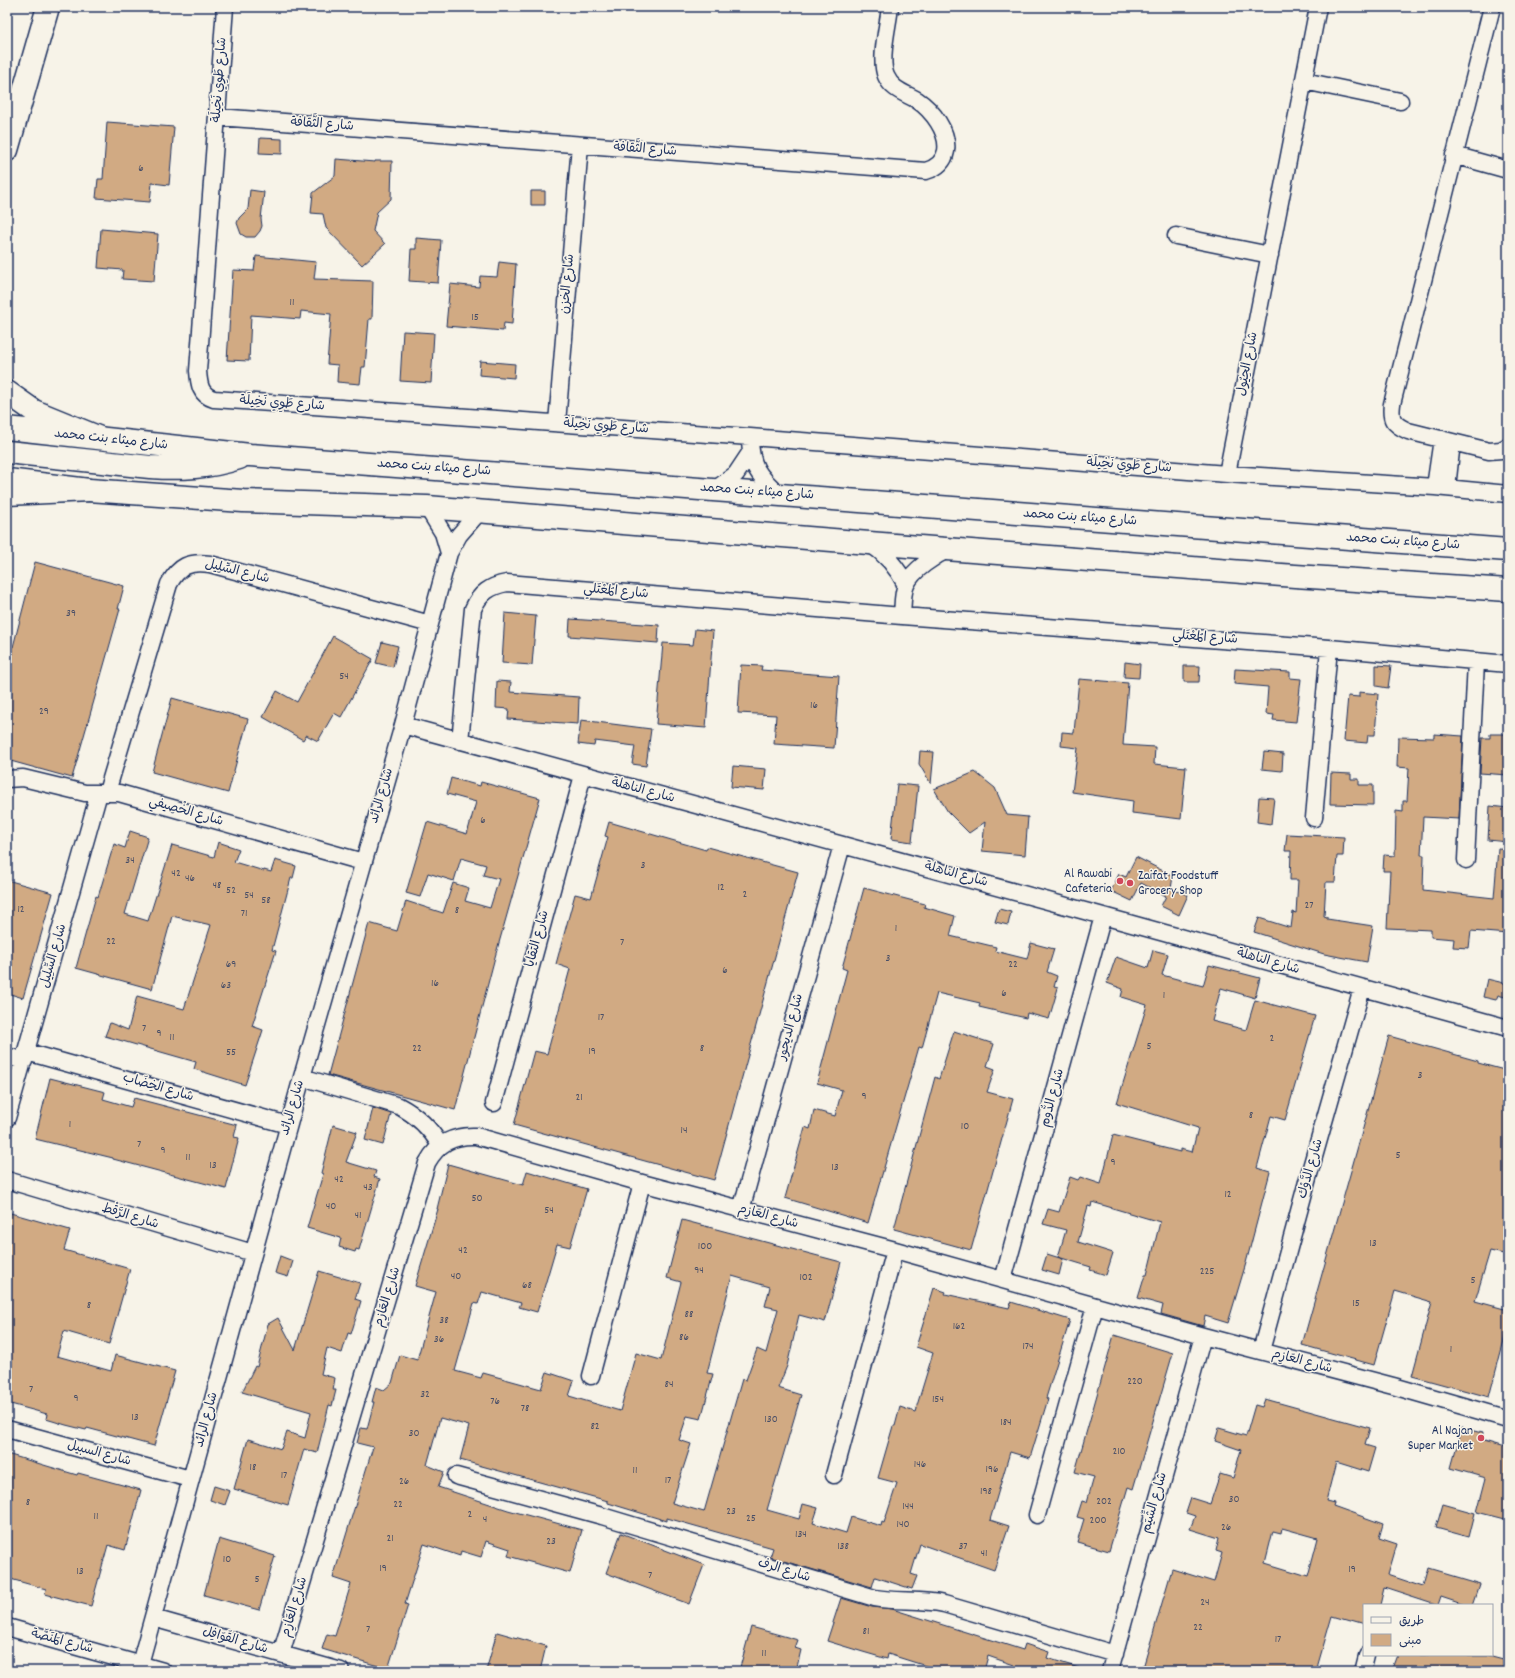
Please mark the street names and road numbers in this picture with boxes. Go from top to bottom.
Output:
street label: شارع طَوِي نَخِيلَة [207,37,232,123]
street label: شارع الثَّقافة [290,111,354,137]
street label: شارع الثَّقافة [613,136,677,162]
street label: شارع الخزن [556,253,580,315]
street label: شارع الحِيُول [1232,330,1264,398]
street label: شارع طَوِي نَخِيلَة [239,391,325,416]
street label: شارع طَوِي نَخِيلَة [563,414,649,439]
street label: شارع ميثاء بنت محمد [53,425,169,455]
street label: شارع طَوِي نَخِيلَة [1086,453,1172,478]
street label: شارع ميثاء بنت محمد [376,455,492,481]
street label: شارع ميثاء بنت محمد [699,479,815,505]
street label: شارع ميثاء بنت محمد [1022,505,1138,531]
street label: شارع ميثاء بنت محمد [1345,529,1461,555]
street label: شارع السِّلِيل [203,555,271,589]
street label: شارع المُعْتَلي [583,580,649,604]
street label: شارع المُعْتَلي [1172,626,1238,650]
street label: شارع الرائد [365,766,399,826]
street label: شارع الناهلة [609,773,677,809]
street label: شارع الخْصِيفي [147,791,226,832]
street label: شارع الناهلة [922,857,990,893]
street label: شارع التقايا [521,908,555,970]
street label: شارع السِّلِيل [36,922,72,990]
street label: شارع الناهلة [1234,944,1302,980]
street label: شارع الديجور [773,992,809,1063]
street label: شارع الدُّوم [1035,1066,1070,1129]
street label: شارع الخِضَاب [120,1069,196,1107]
street label: شارع الرائد [276,1078,310,1138]
street label: شارع الدَّوْك [1293,1137,1329,1201]
street label: شارع الرَّقْط [99,1197,161,1235]
street label: شارع العَازِم [736,1200,800,1234]
street label: شارع العَازِم [370,1265,406,1329]
street label: شارع العَازِم [1270,1345,1334,1379]
street label: شارع الرائد [190,1390,224,1450]
street label: شارع السبيل [65,1436,133,1472]
street label: شارع الشِّيَم [1135,1470,1173,1536]
street label: شارع الرف [755,1554,813,1588]
street label: شارع العَازِم [277,1575,313,1639]
street label: شارع القَوَافِل [200,1623,270,1659]
street label: شارع المَنَصَّة [29,1624,95,1659]

